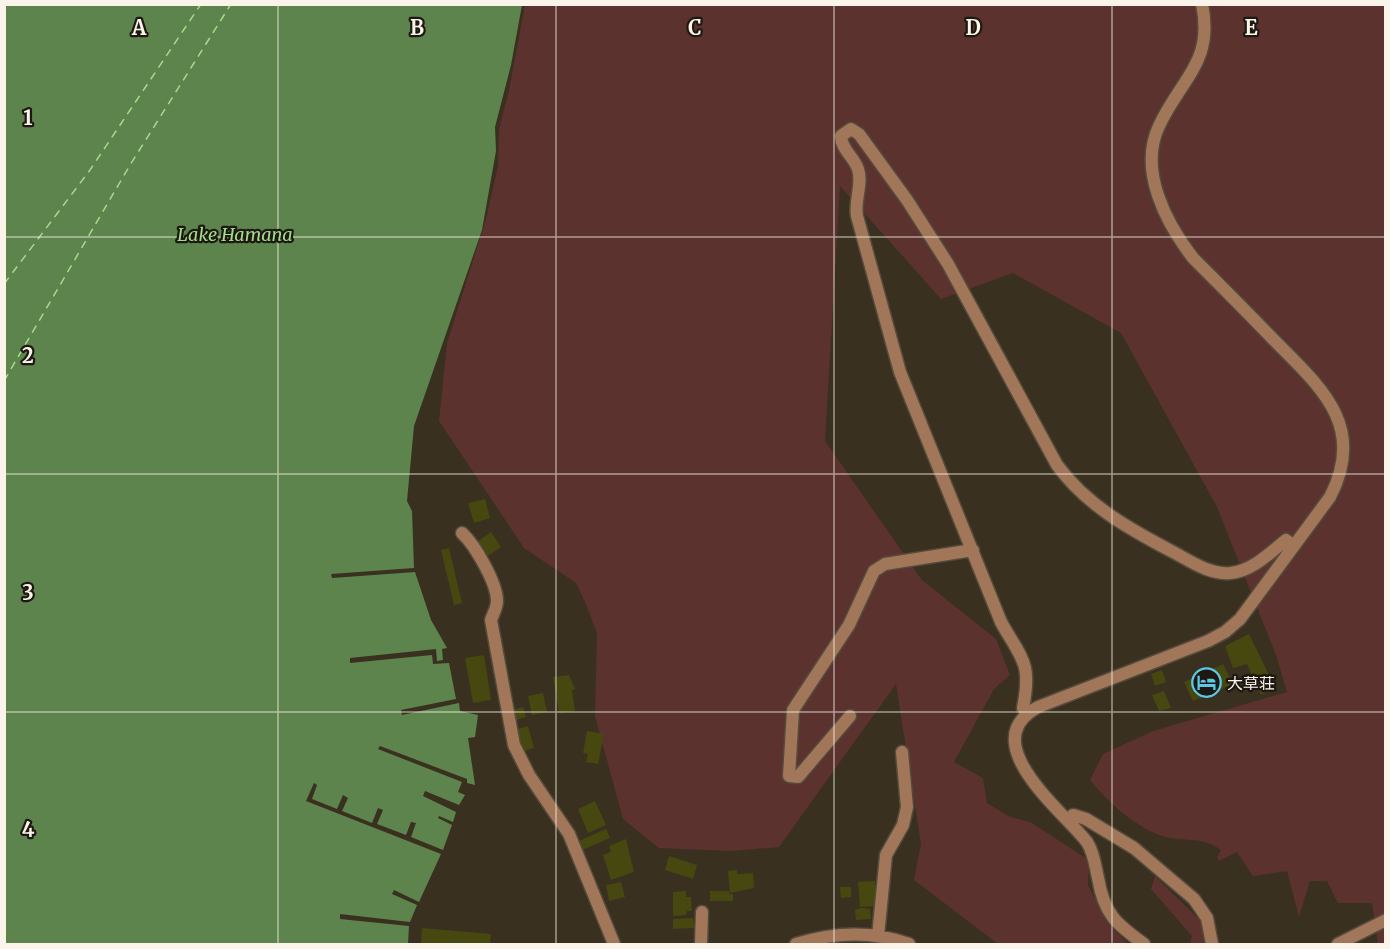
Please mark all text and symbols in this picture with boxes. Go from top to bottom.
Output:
text: A [131,15,147,40]
text: B [410,15,424,40]
text: C [688,15,702,40]
text: D [965,15,981,40]
text: E [1244,15,1258,40]
text: 1 [23,105,33,130]
water label: Lake Hamana [177,223,293,246]
text: 2 [22,343,34,368]
text: 3 [22,580,34,605]
hotel icon: 大草荘 [1190,667,1222,699]
place label: 大草荘 [1227,673,1275,693]
text: 4 [22,817,35,842]

